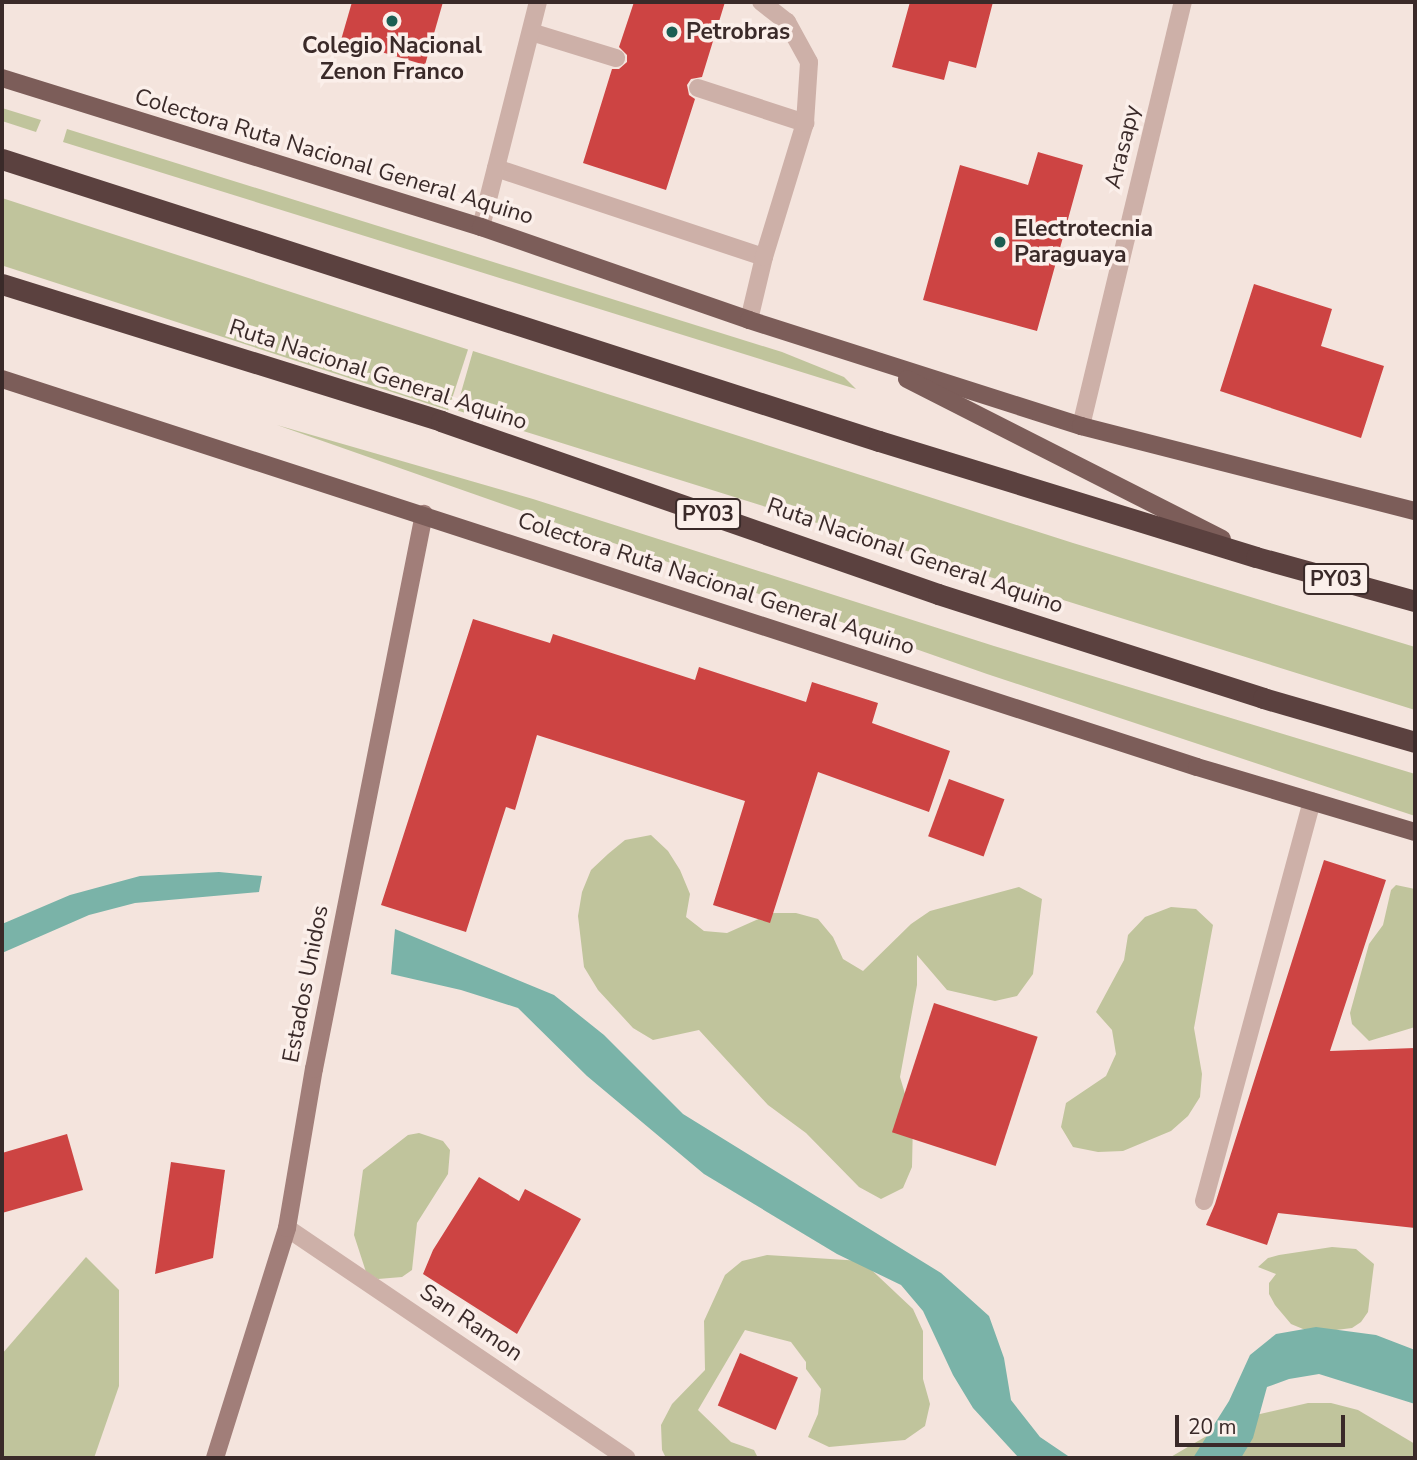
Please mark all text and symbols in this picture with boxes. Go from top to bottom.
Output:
marker: Colegio Nacional Zenon Franco [384,13,400,29]
place label: Petrobras [686,18,790,46]
marker: Petrobras [664,24,680,40]
place label: Colegio Nacional Zenon Franco [302,32,482,86]
street label: Colectora Ruta Nacional General Aquino [131,83,537,231]
street label: Arasapy [1099,102,1147,192]
place label: Electrotecnia Paraguaya [1014,215,1153,269]
marker: Electrotecnia Paraguaya [992,234,1008,250]
street label: Ruta Nacional General Aquino [225,314,531,436]
street label: Ruta Nacional General Aquino [763,492,1067,620]
road number: PY03 [675,496,741,532]
street label: Colectora Ruta Nacional General Aquino [514,507,918,661]
road number: PY03 [1303,562,1369,596]
street label: Estados Unidos [277,903,335,1065]
street label: San Ramon [414,1278,528,1368]
scale bar [1179,1400,1349,1444]
text: 20 m [1188,1413,1237,1441]

